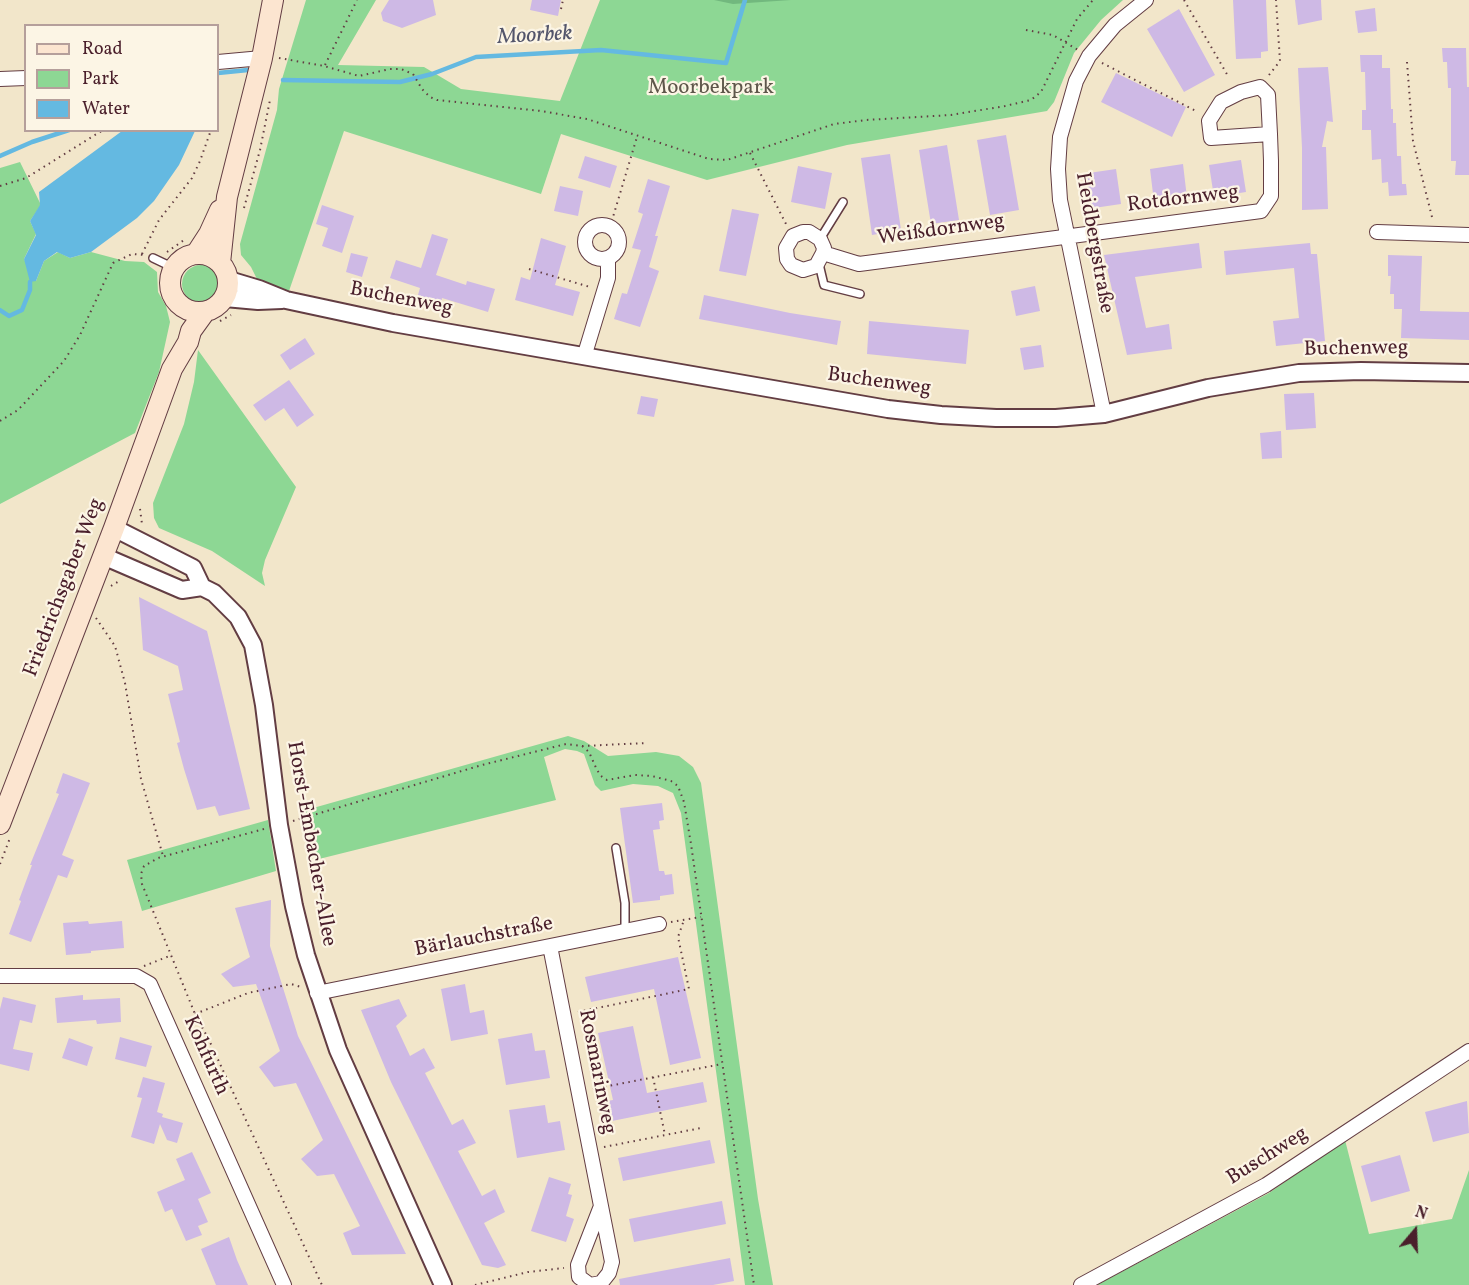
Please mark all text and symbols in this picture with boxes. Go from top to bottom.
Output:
water label: Moorbek [497,22,573,52]
legend [24,24,219,132]
text: Road [82,37,123,62]
text: Park [82,67,119,92]
park label: Moorbekpark [648,76,774,102]
text: Water [82,97,130,122]
street label: Heidbergstraße [1068,170,1118,316]
street label: Rotdornweg [1126,181,1240,219]
street label: Weißdornweg [876,210,1006,252]
street label: Buchenweg [347,278,455,322]
street label: Buchenweg [1303,336,1409,364]
street label: Buchenweg [825,363,933,403]
street label: Friedrichsgaber Weg [19,495,111,681]
street label: Horst-Embacher-Allee [280,739,340,949]
street label: Bärlauchstraße [413,912,555,964]
street label: Rosmarinweg [572,1007,620,1137]
street label: Kohfurth [176,1012,234,1100]
street label: Buschweg [1223,1122,1313,1192]
north arrow [1385,1201,1445,1261]
text: N [1412,1202,1430,1226]

